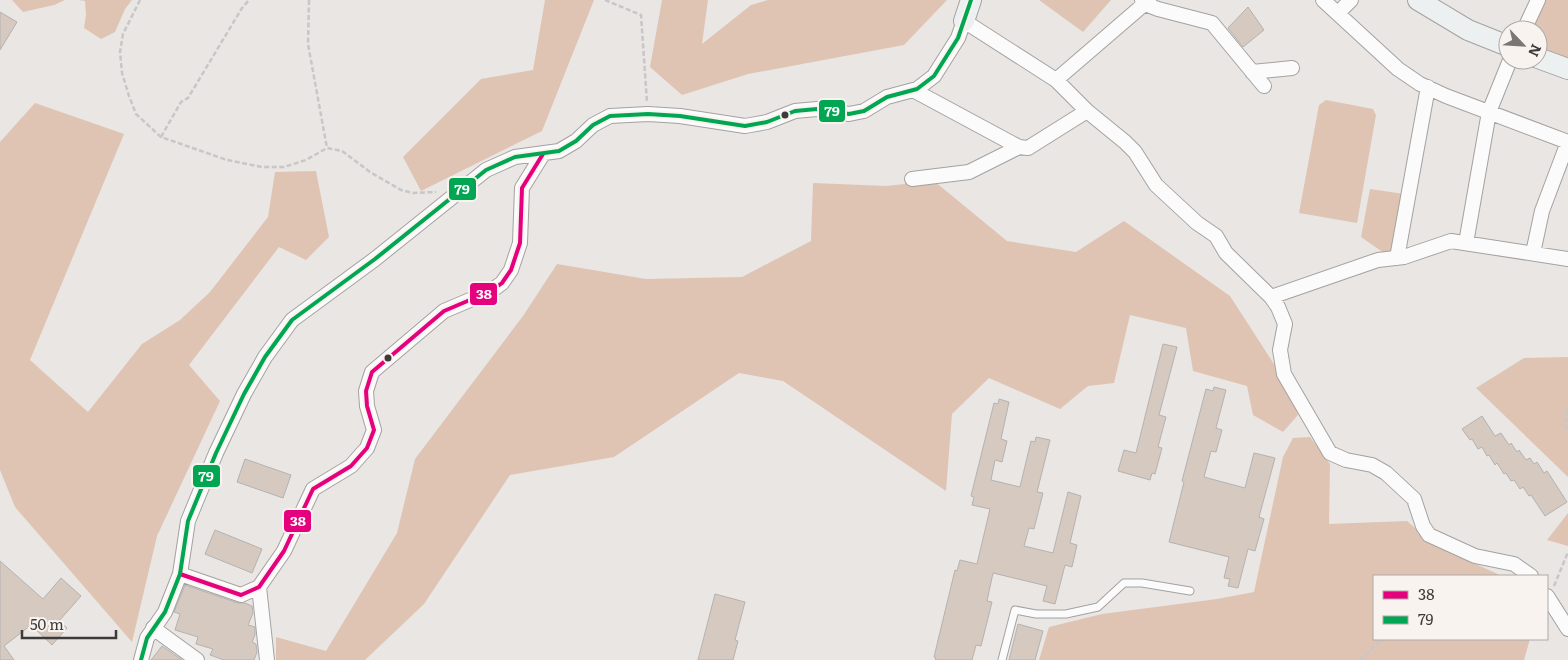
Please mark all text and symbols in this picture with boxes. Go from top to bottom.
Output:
north arrow [1498,20,1548,70]
text: N [1524,41,1547,61]
line badge: 79 [818,99,846,123]
text: 79 [824,100,840,120]
unlabelled marker [780,110,790,120]
line badge: 79 [448,177,477,201]
text: 79 [454,178,470,198]
line badge: 38 [469,282,498,306]
text: 38 [476,283,492,303]
unlabelled marker [383,353,393,363]
line badge: 79 [192,464,221,488]
text: 79 [198,465,214,485]
line badge: 38 [283,509,312,533]
text: 38 [290,510,306,530]
legend [1373,575,1548,640]
text: 38 [1418,582,1434,605]
text: 79 [1418,607,1434,630]
scale bar [22,608,116,640]
text: 50 m [30,612,64,635]

